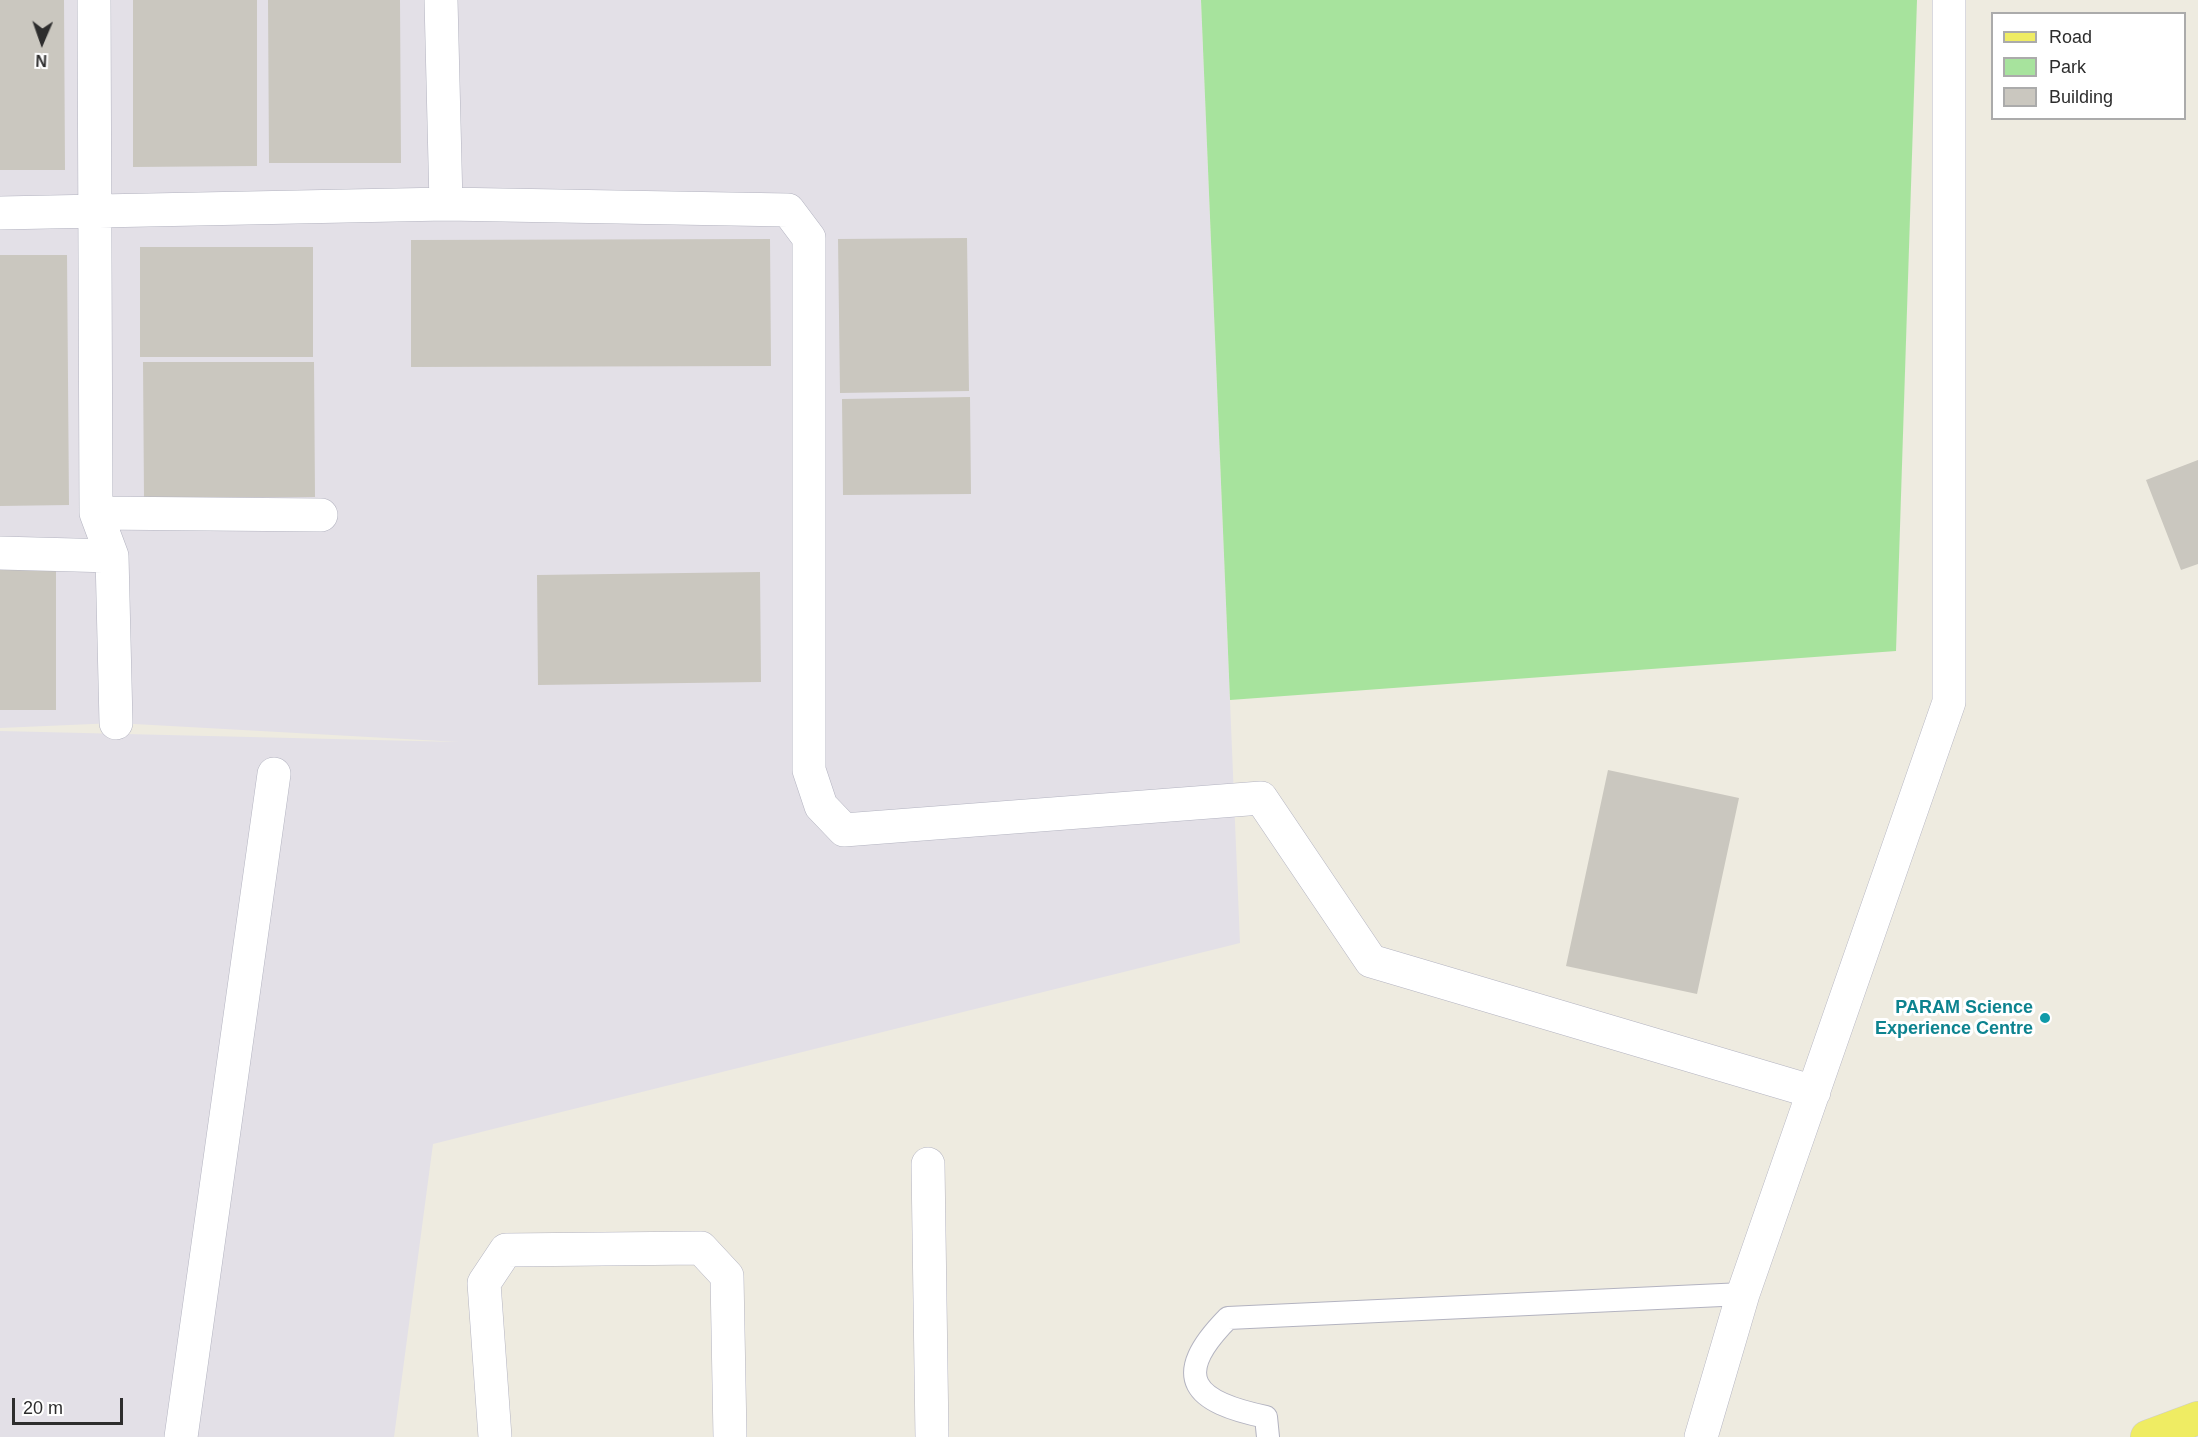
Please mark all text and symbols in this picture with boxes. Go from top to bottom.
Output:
north arrow [12,12,72,72]
legend [1991,12,2186,120]
text: Road [2049,27,2092,47]
text: N [35,52,47,69]
text: Park [2049,57,2086,77]
text: Building [2049,87,2113,107]
place label: PARAM Science Experience Centre [1875,997,2033,1040]
marker: PARAM Science Experience Centre [2038,1011,2052,1025]
scale bar [15,1386,126,1424]
text: 20 m [23,1398,63,1418]

